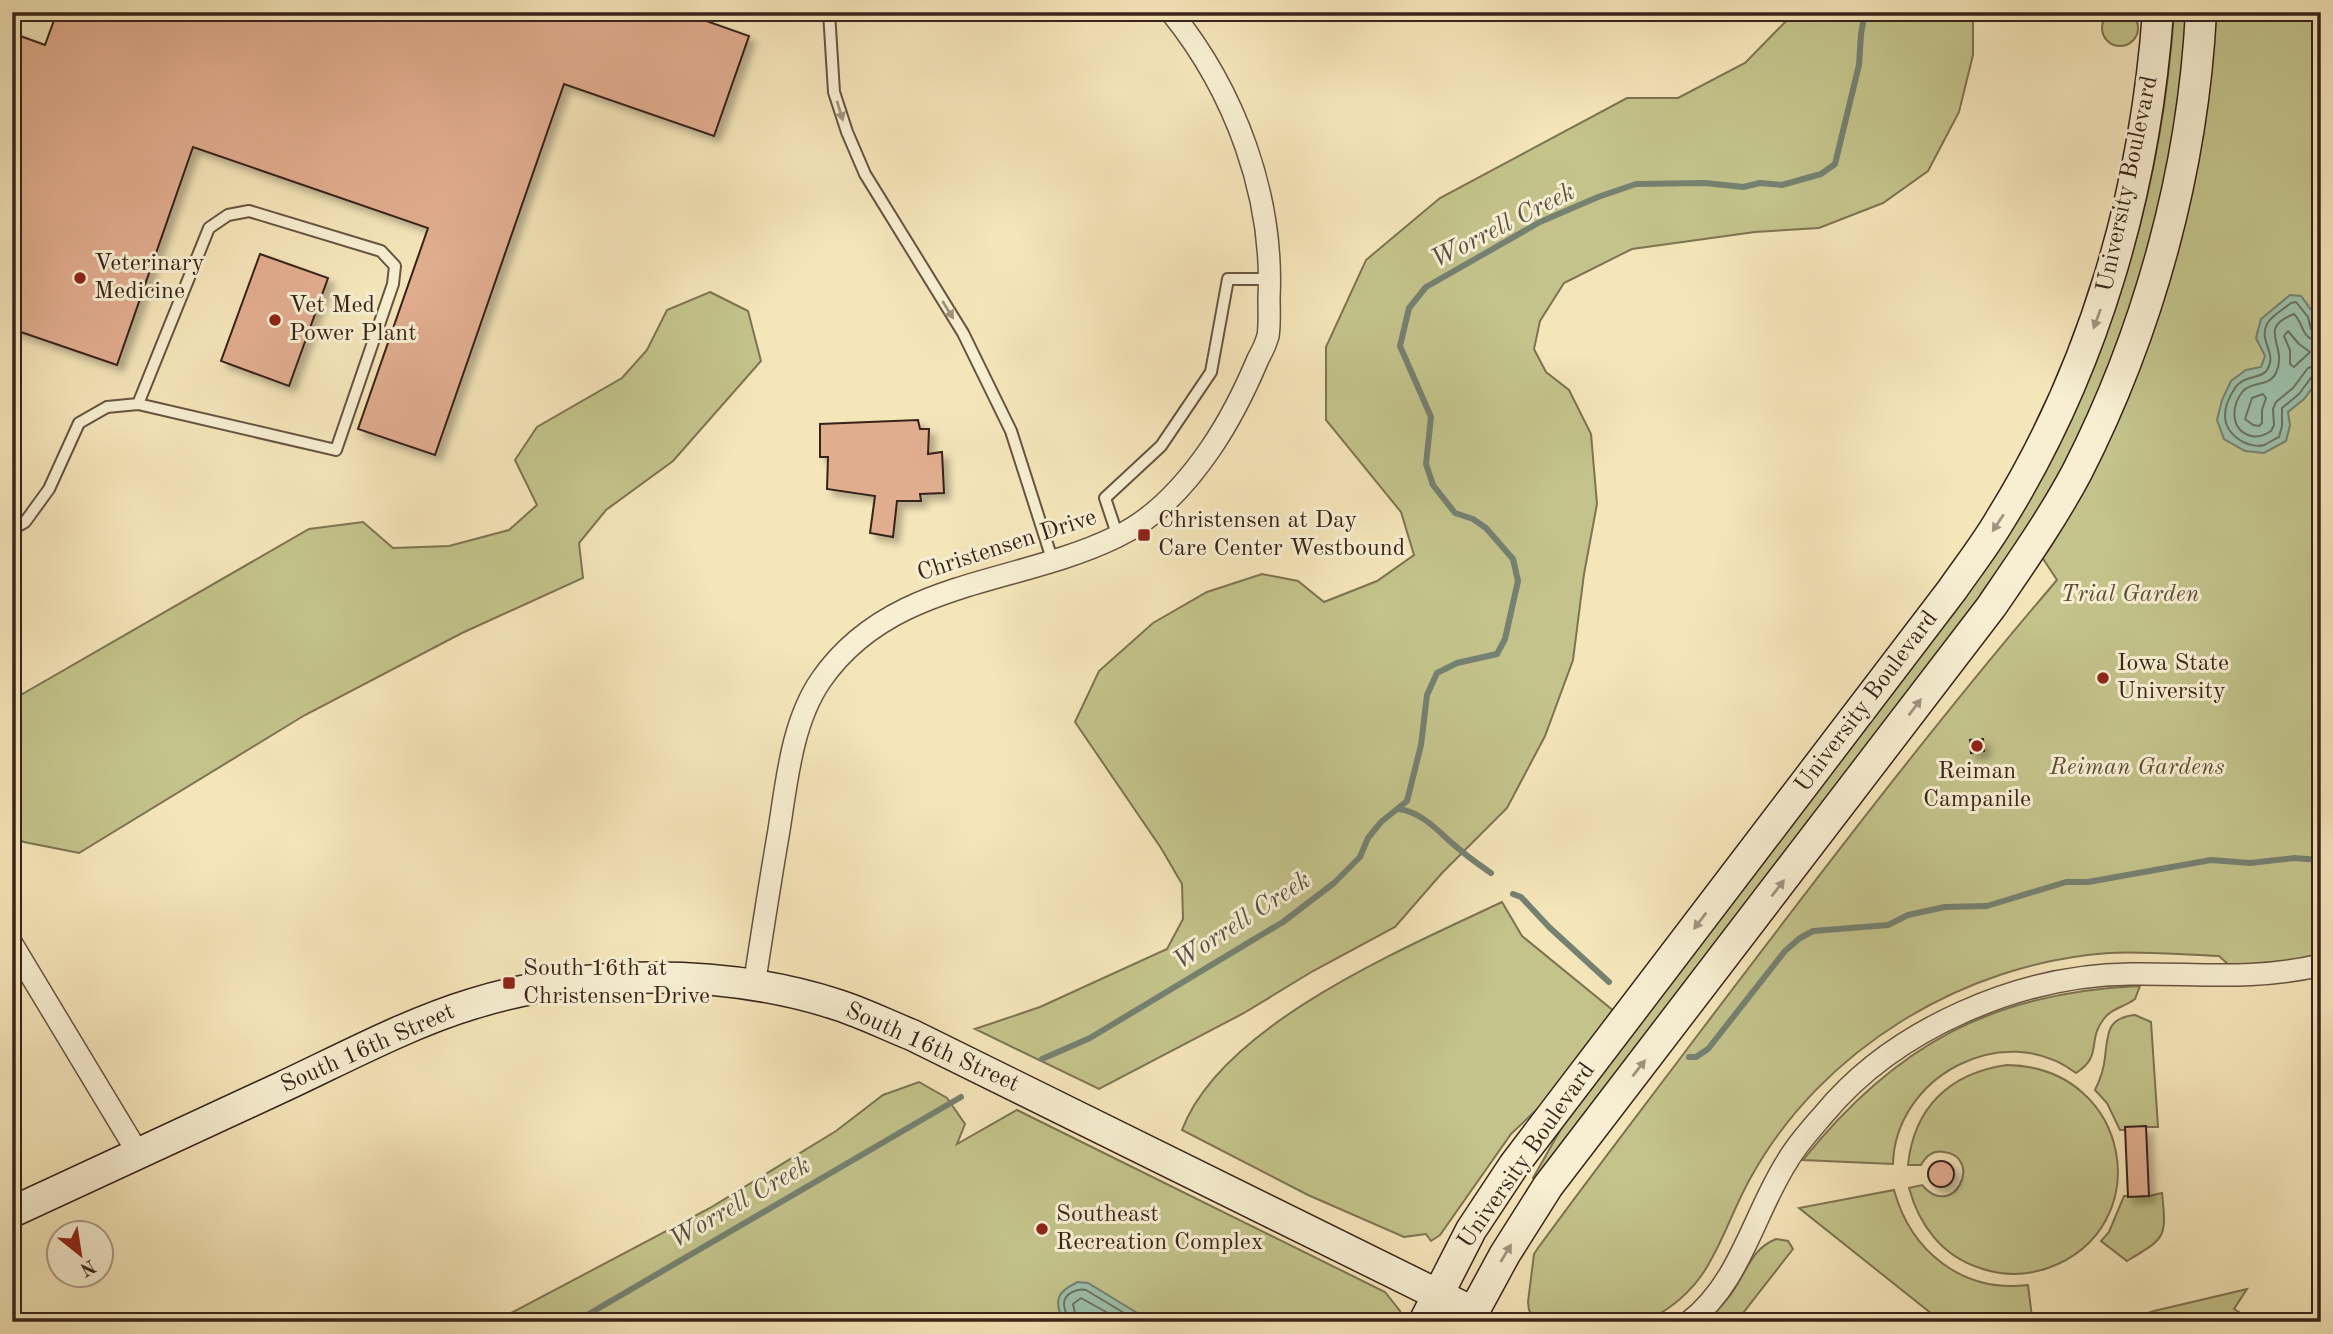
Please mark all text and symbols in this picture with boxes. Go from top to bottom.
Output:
street label: University Boulevard [2093,74,2163,294]
one-way arrow [836,100,846,121]
water label: Worrell Creek [1427,179,1579,273]
place label: Veterinary Medicine [94,252,205,304]
marker: Veterinary Medicine [72,270,88,286]
place label: Vet Med Power Plant [289,294,417,346]
one-way arrow [942,300,955,319]
one-way arrow [2091,308,2102,329]
marker: Vet Med Power Plant [267,312,283,328]
street label: Christensen Drive [914,506,1100,586]
place label: Christensen at Day Care Center Westbound [1158,509,1405,561]
one-way arrow [1992,513,2005,533]
marker: Christensen at Day Care Center Westbound [1136,527,1152,543]
park label: Trial Garden [2061,583,2200,607]
street label: University Boulevard [1791,607,1943,797]
place label: Iowa State University [2117,652,2229,704]
marker: Iowa State University [2095,670,2111,686]
one-way arrow [1908,698,1923,716]
marker: Reiman Campanile [1969,738,1985,754]
park label: Reiman Gardens [2048,756,2225,780]
place label: Reiman Campanile [1923,760,2031,812]
water label: Worrell Creek [1169,867,1315,975]
one-way arrow [1770,879,1785,897]
one-way arrow [1693,911,1708,929]
place label: South 16th at Christensen Drive [523,957,710,1009]
marker: South 16th at Christensen Drive [501,975,517,991]
street label: South 16th Street [842,999,1022,1097]
street label: South 16th Street [278,1000,458,1098]
street label: University Boulevard [1454,1059,1600,1253]
one-way arrow [1632,1059,1646,1077]
water label: Worrell Creek [665,1152,815,1254]
place label: Southeast Recreation Complex [1056,1203,1263,1255]
north arrow [46,1218,116,1288]
marker: Southeast Recreation Complex [1034,1221,1050,1237]
one-way arrow [1500,1243,1513,1262]
text: N [76,1255,98,1279]

